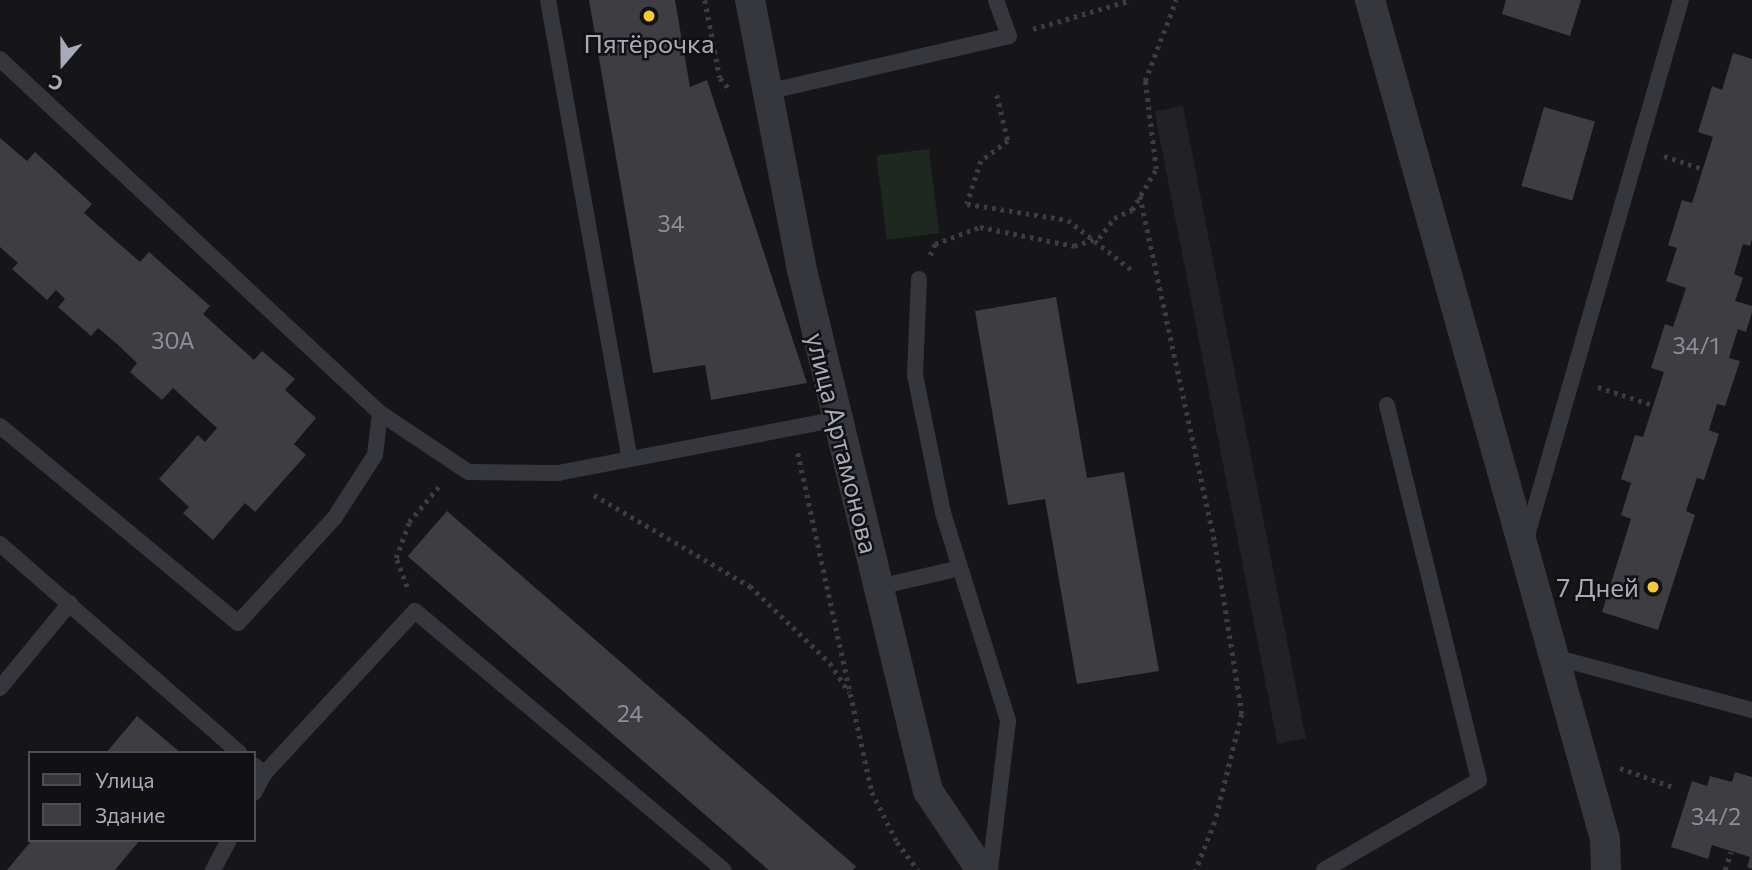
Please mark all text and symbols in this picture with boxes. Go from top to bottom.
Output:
marker: Пятёрочка [641,8,657,24]
place label: Пятёрочка [584,27,714,59]
north arrow [28,28,98,98]
text: С [46,70,66,96]
house number: 34 [658,209,684,237]
house number: 30А [151,326,195,354]
street label: улица Артамонова [800,329,886,557]
house number: 34/1 [1673,331,1719,359]
place label: 7 Дней [1556,571,1639,603]
marker: 7 Дней [1645,579,1661,595]
house number: 24 [617,699,643,727]
legend [28,751,256,842]
text: Улица [95,767,154,792]
text: Здание [95,802,165,827]
house number: 34/2 [1691,802,1741,830]

